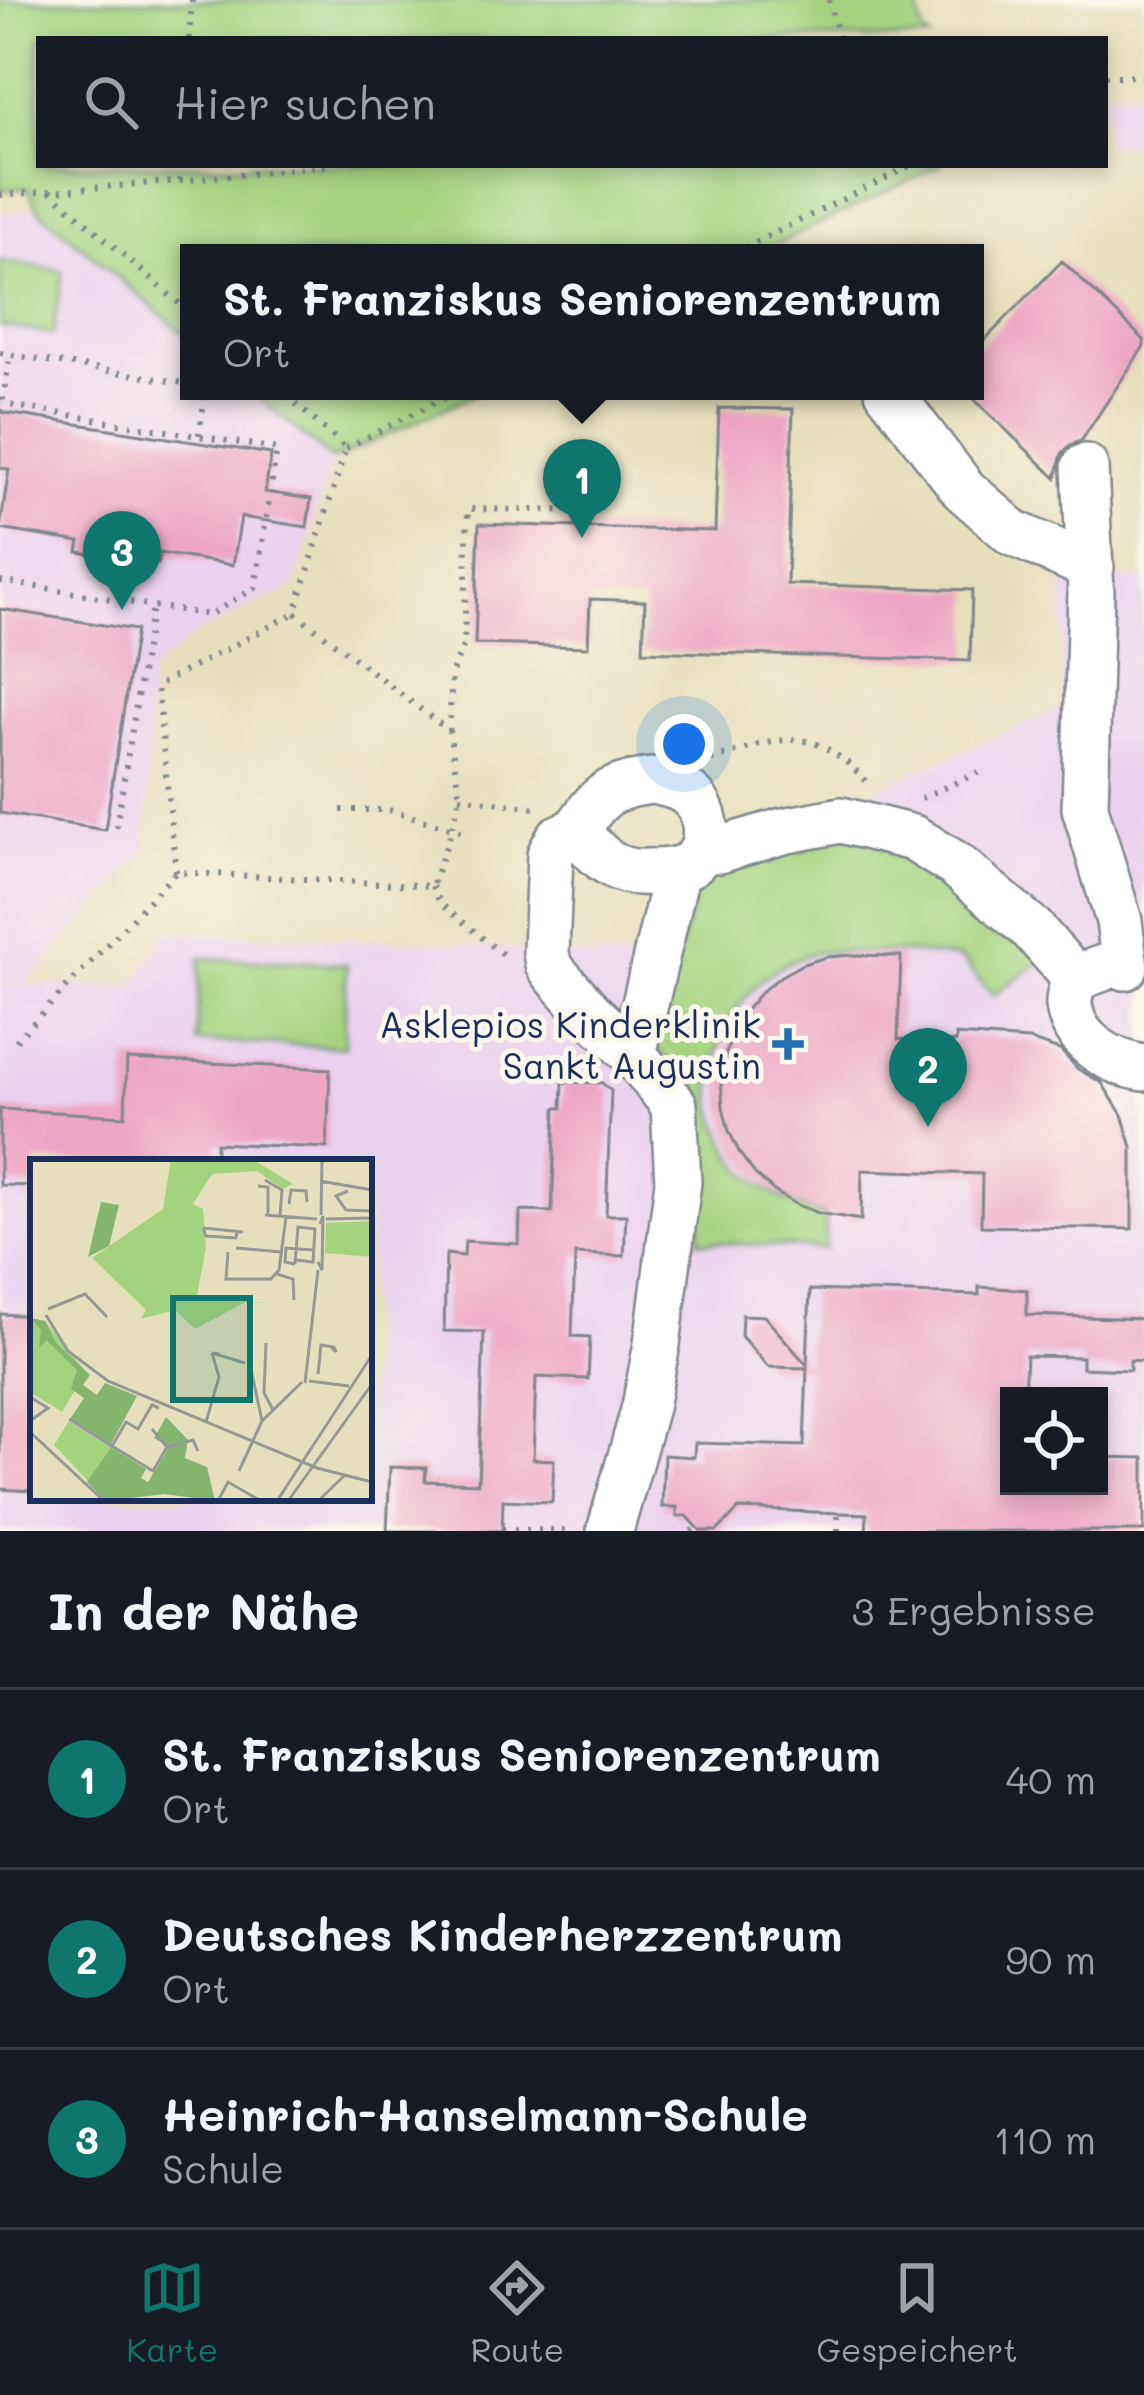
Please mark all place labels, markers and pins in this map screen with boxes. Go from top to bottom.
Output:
pin: 1 [543,439,621,538]
pin: 3 [83,511,161,610]
place label: Asklepios Kinderklinik Sankt Augustin [379,1000,761,1088]
marker: Asklepios Kinderklinik Sankt Augustin [772,1028,804,1060]
pin: 2 [889,1028,967,1127]

